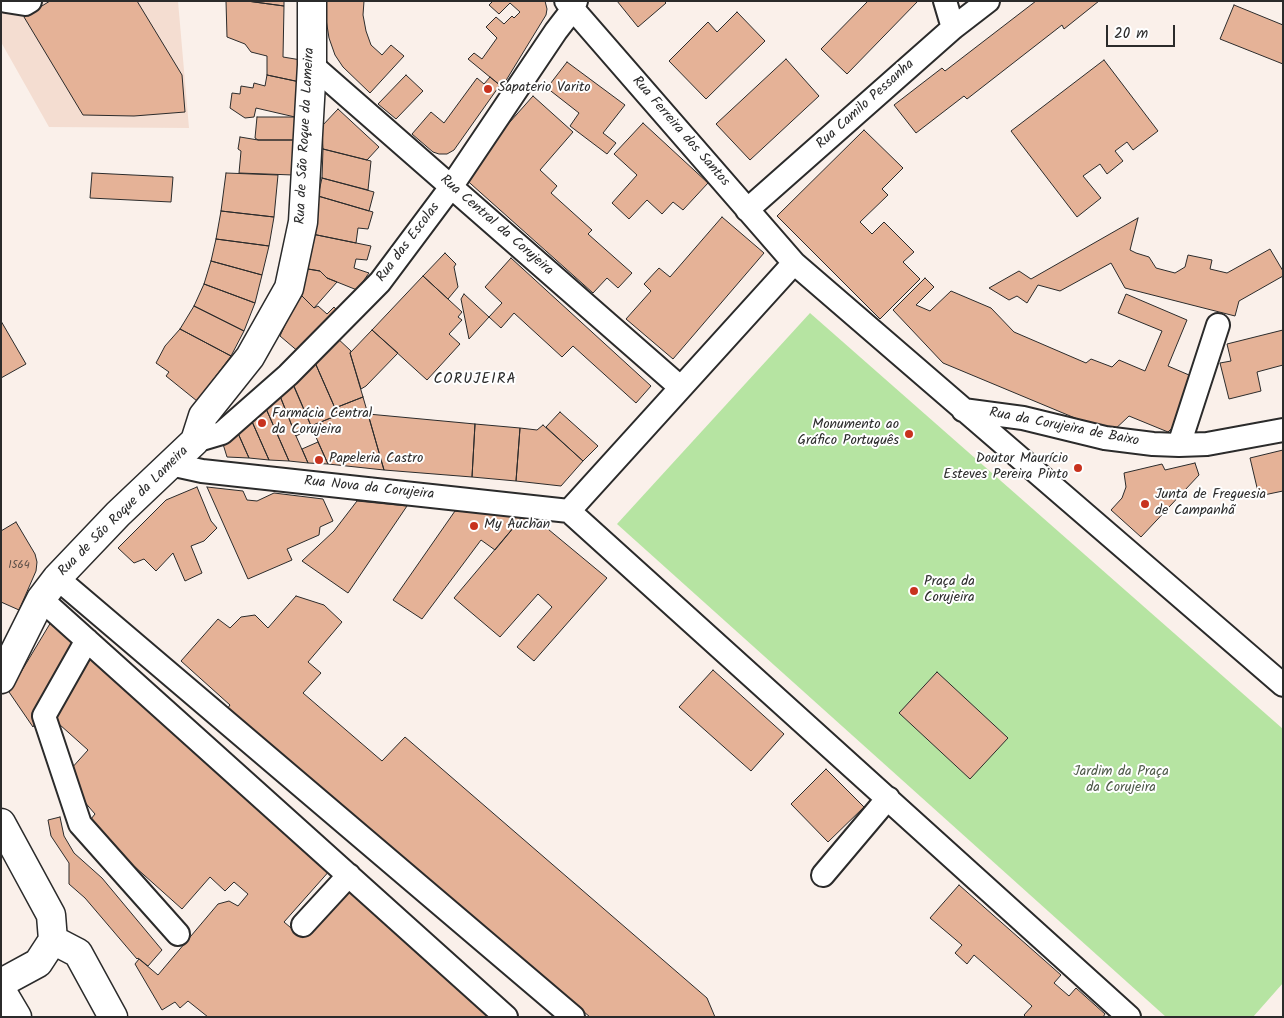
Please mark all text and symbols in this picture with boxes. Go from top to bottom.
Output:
scale bar [1109,15,1178,47]
text: 20 m [1114,22,1148,46]
street label: Rua de São Roque da Lameira [293,47,319,225]
street label: Rua Camilo Pessanha [814,57,918,153]
street label: Rua Ferreira dos Santos [628,73,732,191]
place label: Sapaterio Varito [498,81,591,97]
marker: Sapaterio Varito [482,83,494,95]
street label: Rua Central da Corujeira [436,172,556,280]
street label: Rua das Escolas [374,200,444,286]
district label: CORUJEIRA [432,371,518,389]
street label: Rua da Corujeira de Baixo [988,405,1140,451]
place label: Farmácia Central da Corujeira [272,407,372,440]
marker: Farmácia Central da Corujeira [256,417,268,429]
place label: Monumento ao Gráfico Português [797,418,899,451]
marker: Monumento ao Gráfico Português [903,428,915,440]
street label: Rua de São Roque da Lameira [55,443,193,581]
place label: Papeleria Castro [329,452,423,468]
place label: Doutor Maurício Esteves Pereira Pinto [943,452,1068,484]
marker: Papeleria Castro [313,454,325,466]
marker: Doutor Maurício Esteves Pereira Pinto [1072,462,1084,474]
street label: Rua Nova da Corujeira [303,474,435,504]
place label: Junta de Freguesia de Campanhã [1155,488,1266,520]
marker: Junta de Freguesia de Campanhã [1139,498,1151,510]
place label: My Auchan [484,518,550,534]
marker: My Auchan [468,520,480,532]
house number: 1564 [8,559,30,573]
place label: Praça da Corujeira [924,575,975,608]
marker: Praça da Corujeira [908,585,920,597]
park label: Jardim da Praça da Corujeira [1073,765,1169,798]

